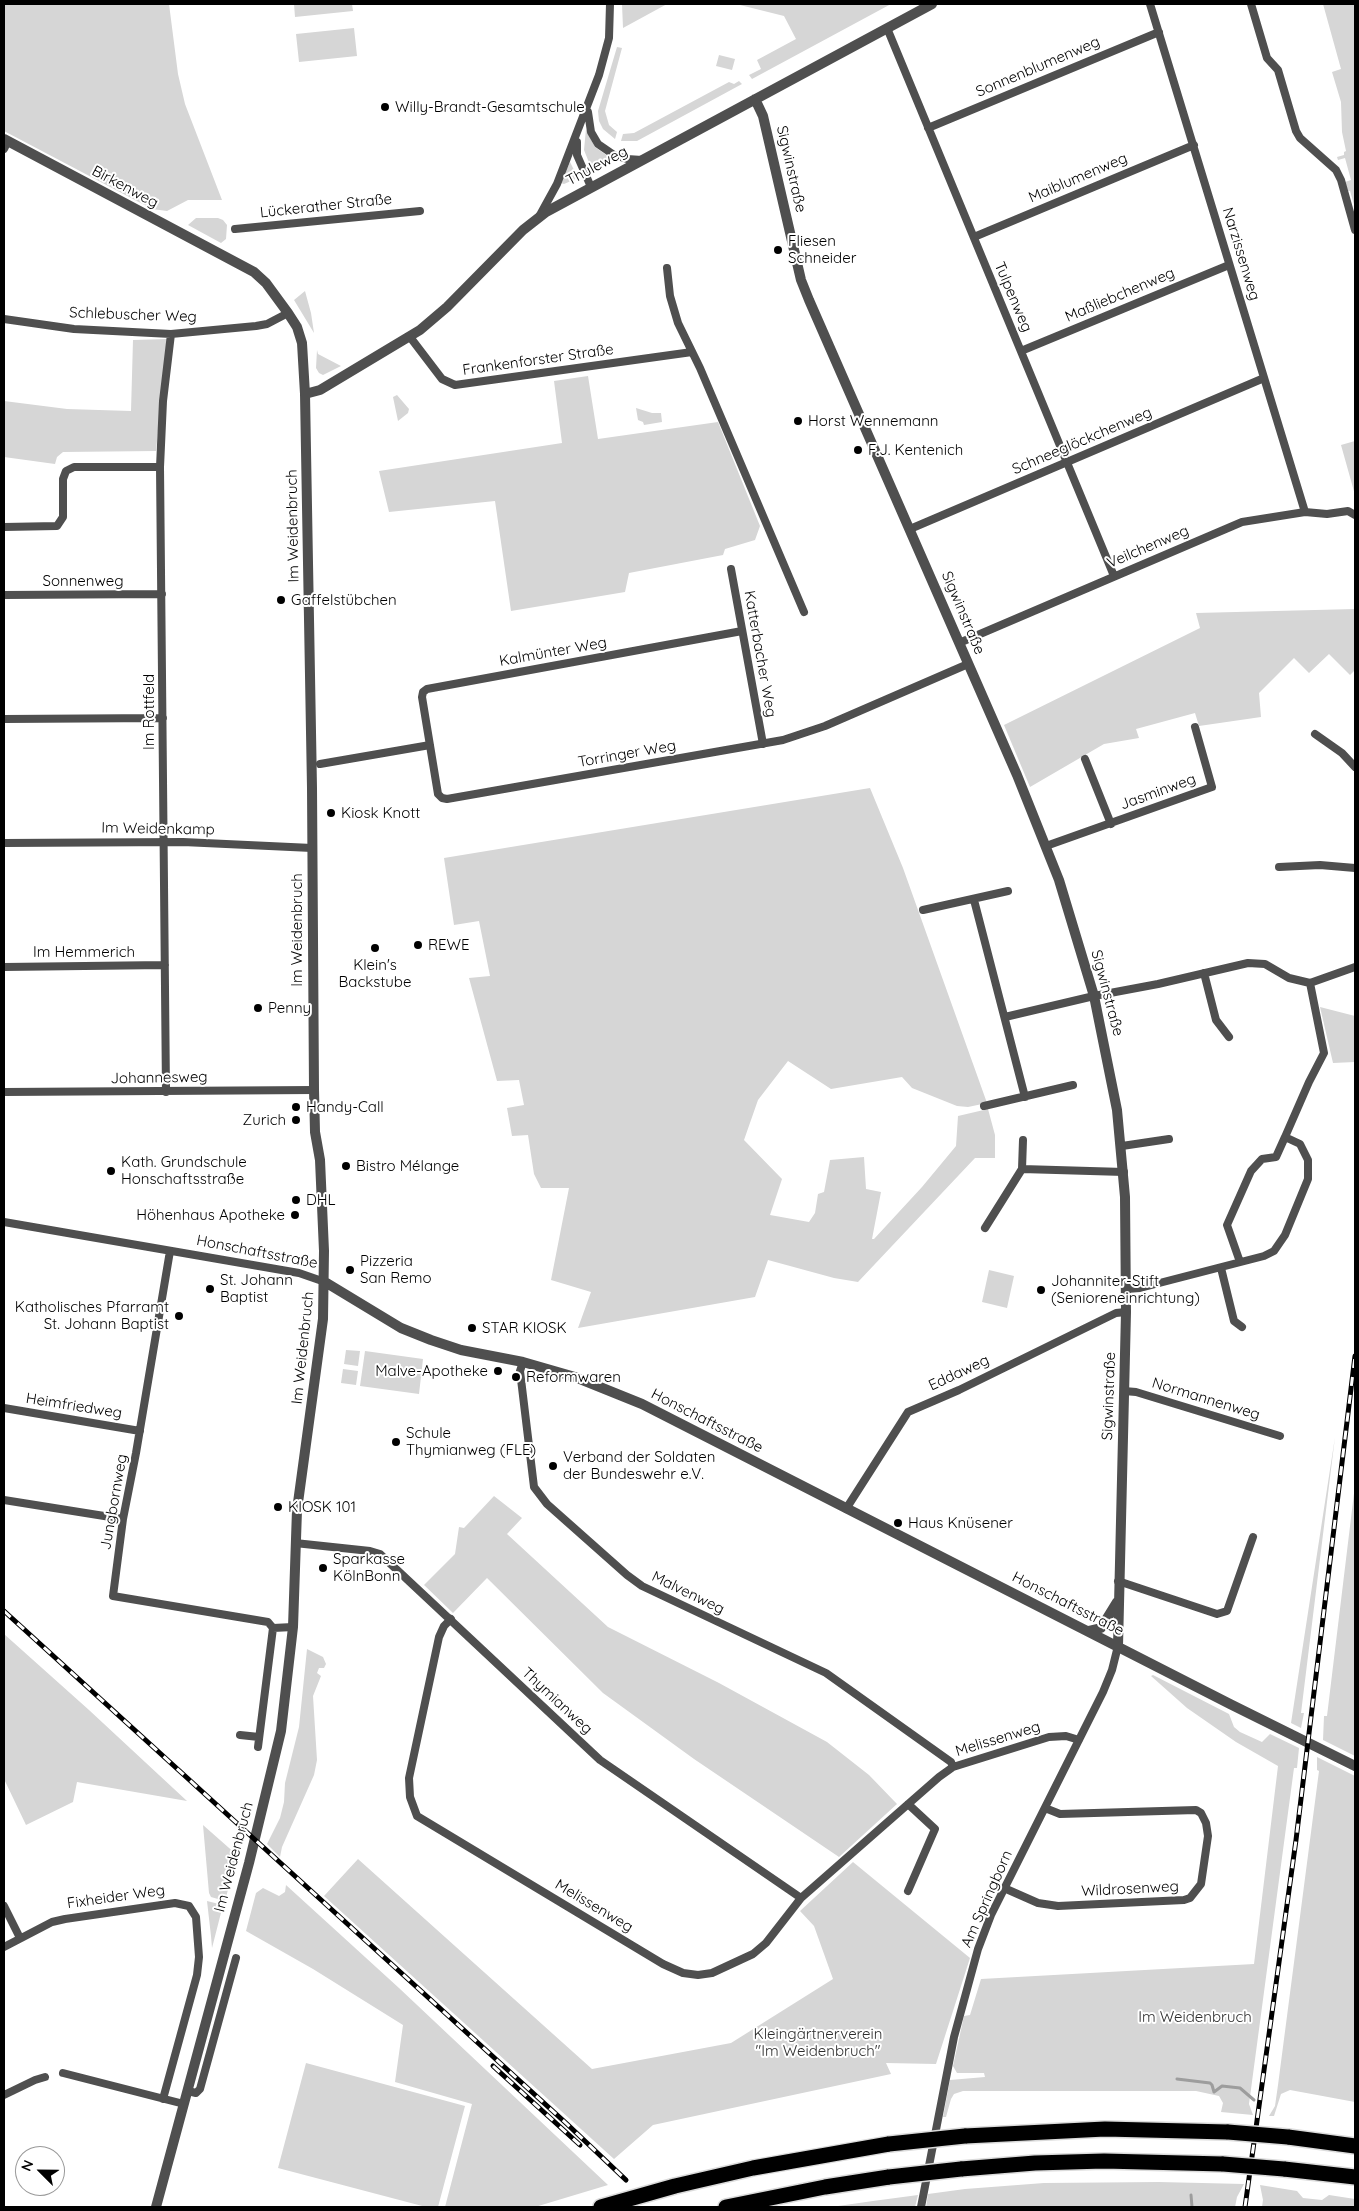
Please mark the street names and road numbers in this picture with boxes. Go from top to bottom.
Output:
street label: Sonnenblumenweg [973,33,1103,101]
street label: Sigwinstraße [772,124,810,214]
street label: Thuleweg [563,142,631,190]
street label: Maiblumenweg [1026,149,1130,207]
street label: Birkenweg [89,162,161,212]
street label: Lückerather Straße [259,190,393,222]
street label: Narzissenweg [1218,205,1264,303]
street label: Tulpenweg [990,259,1036,335]
street label: Maßliebchenweg [1063,264,1177,326]
street label: Schlebuscher Weg [69,304,197,326]
street label: Frankenforster Straße [461,340,615,380]
street label: Schneeglöckchenweg [1009,403,1155,479]
street label: Im Weidenbruch [283,469,303,583]
street label: Veilchenweg [1104,522,1192,572]
street label: Sigwinstraße [937,569,989,657]
street label: Sonnenweg [42,572,124,590]
street label: Katterbacher Weg [740,589,780,719]
street label: Kalmünter Weg [498,634,608,670]
street label: Im Rottfeld [140,674,158,750]
street label: Torringer Weg [577,737,677,771]
street label: Jasminweg [1118,770,1198,814]
street label: Im Weidenkamp [101,819,215,839]
street label: Im Weidenbruch [288,873,306,987]
street label: Im Hemmerich [33,943,135,961]
street label: Sigwinstraße [1087,948,1127,1038]
street label: Johannesweg [110,1068,208,1088]
street label: Honschaftsstraße [195,1231,319,1273]
street label: Im Weidenbruch [288,1291,318,1405]
street label: Eddaweg [926,1351,992,1395]
street label: Sigwinstraße [1098,1351,1120,1441]
street label: Normannenweg [1150,1374,1262,1424]
street label: Honschaftsstraße [648,1385,766,1457]
street label: Heimfriedweg [25,1390,123,1422]
street label: Jungbornweg [97,1453,131,1551]
street label: Malvenweg [649,1568,727,1618]
street label: Honschaftsstraße [1009,1568,1127,1640]
street label: Thymianweg [518,1664,596,1738]
street label: Melissenweg [953,1718,1043,1760]
street label: Im Weidenbruch [211,1800,257,1914]
street label: Am Springborn [958,1848,1016,1950]
street label: Melissenweg [552,1876,636,1936]
street label: Wildrosenweg [1081,1877,1179,1901]
street label: Fixheider Weg [66,1881,166,1913]

